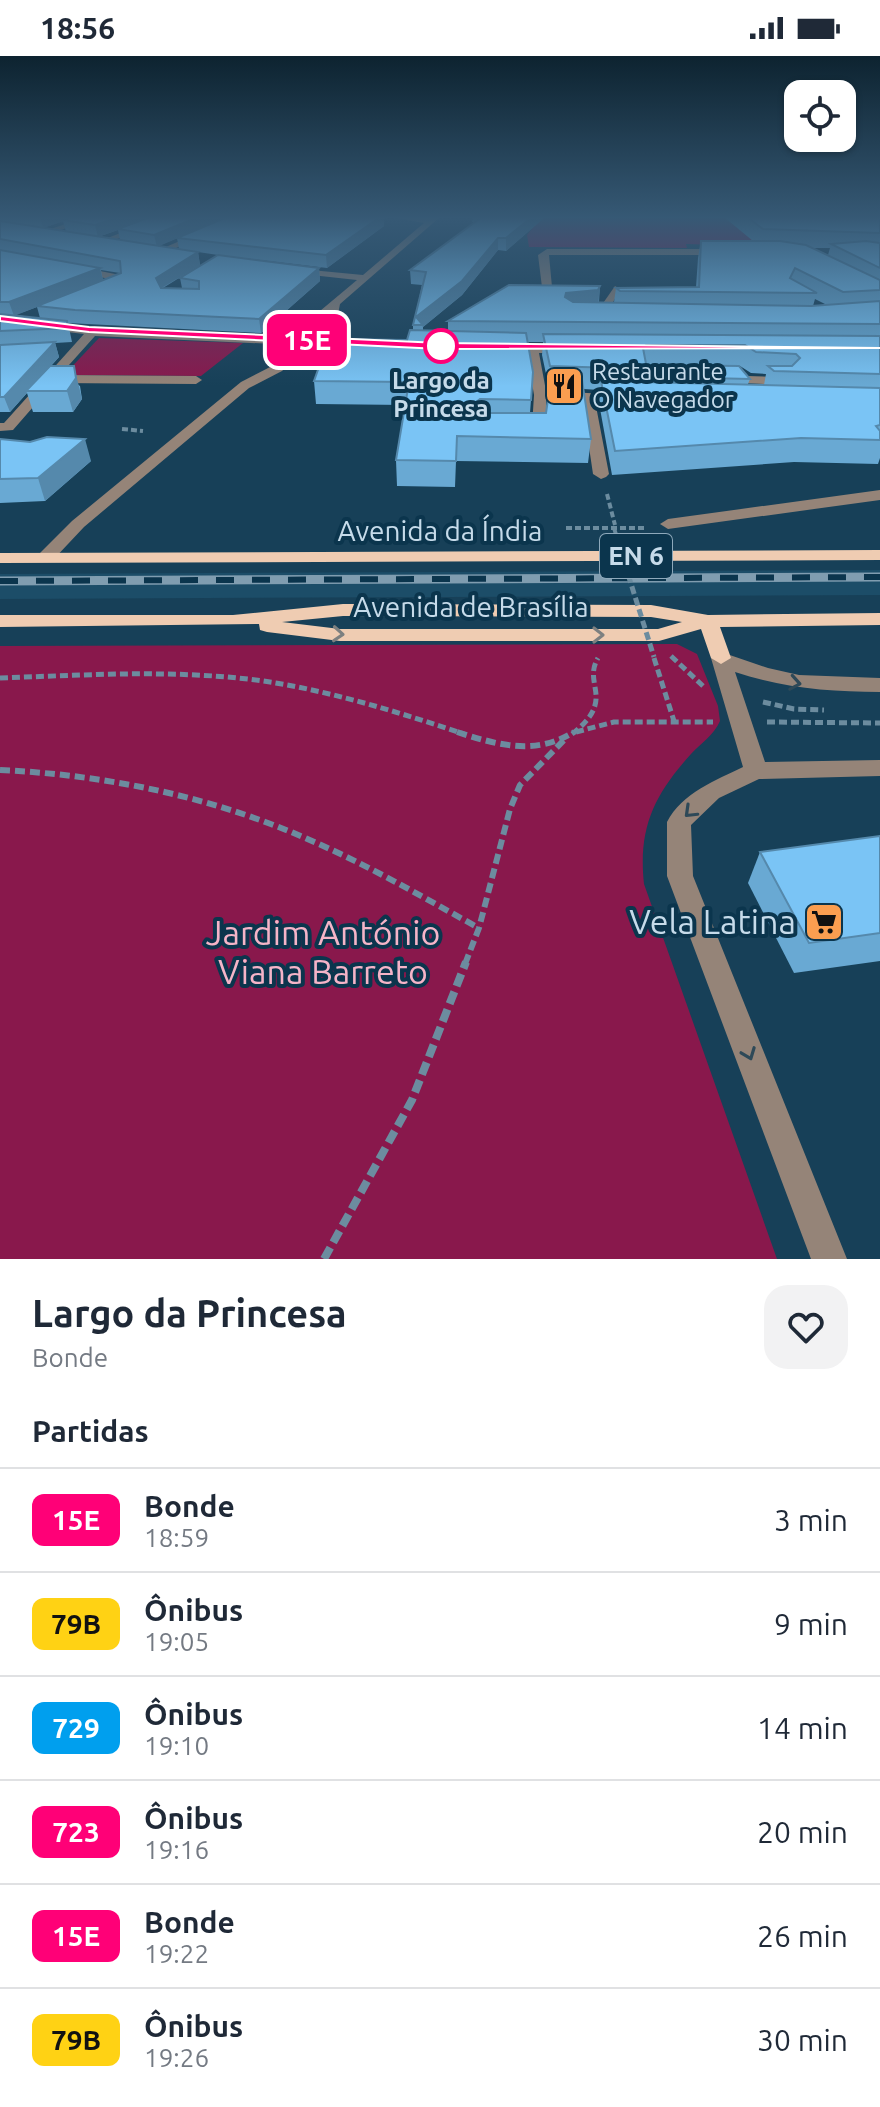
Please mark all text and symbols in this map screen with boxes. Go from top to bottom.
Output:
text: 18:56 [40,11,115,45]
map controls [784,80,856,152]
button: locate [784,80,856,152]
line badge: 15E [261,314,353,366]
text: 15E [283,324,331,355]
marker: Largo da Princesa [424,329,458,363]
place label: Restaurante O Navegador [592,358,734,413]
restaurant icon: Restaurante O Navegador [543,365,585,407]
place label: Largo da Princesa [392,367,490,422]
street label: Avenida da Índia [338,514,542,546]
road number: EN 6 [600,534,672,578]
street label: Avenida de Brasília [353,591,589,622]
one-way arrow [332,625,345,642]
one-way arrow [592,626,605,644]
one-way arrow [788,673,802,690]
one-way arrow [685,802,699,817]
supermarket icon: Vela Latina [803,901,845,943]
place label: Vela Latina [629,902,796,940]
park label: Jardim António Viana Barreto [206,913,440,990]
one-way arrow [739,1046,756,1060]
button: heart [764,1285,848,1369]
text: Largo da Princesa [32,1292,347,1334]
text: Bonde [32,1343,108,1372]
text: Partidas [32,1414,149,1448]
text: Bonde [144,1489,235,1523]
text: 3 min [774,1503,848,1537]
text: 15E [52,1504,100,1535]
text: 18:59 [144,1523,209,1552]
text: Ônibus [144,1593,243,1627]
text: 9 min [774,1607,848,1641]
text: 79B [51,1608,101,1639]
text: 19:05 [144,1627,209,1656]
text: Ônibus [144,1697,243,1731]
text: 14 min [757,1711,848,1745]
text: 729 [52,1712,100,1743]
text: 19:10 [144,1731,209,1760]
text: Ônibus [144,1801,243,1835]
text: 20 min [757,1815,848,1849]
text: 723 [52,1816,100,1847]
text: 19:16 [144,1835,209,1864]
text: Bonde [144,1905,235,1939]
text: 26 min [757,1919,848,1953]
text: 15E [52,1920,100,1951]
text: 19:22 [144,1939,209,1968]
text: Ônibus [144,2009,243,2043]
text: 30 min [757,2023,848,2057]
text: 79B [51,2024,101,2055]
text: 19:26 [144,2043,209,2072]

